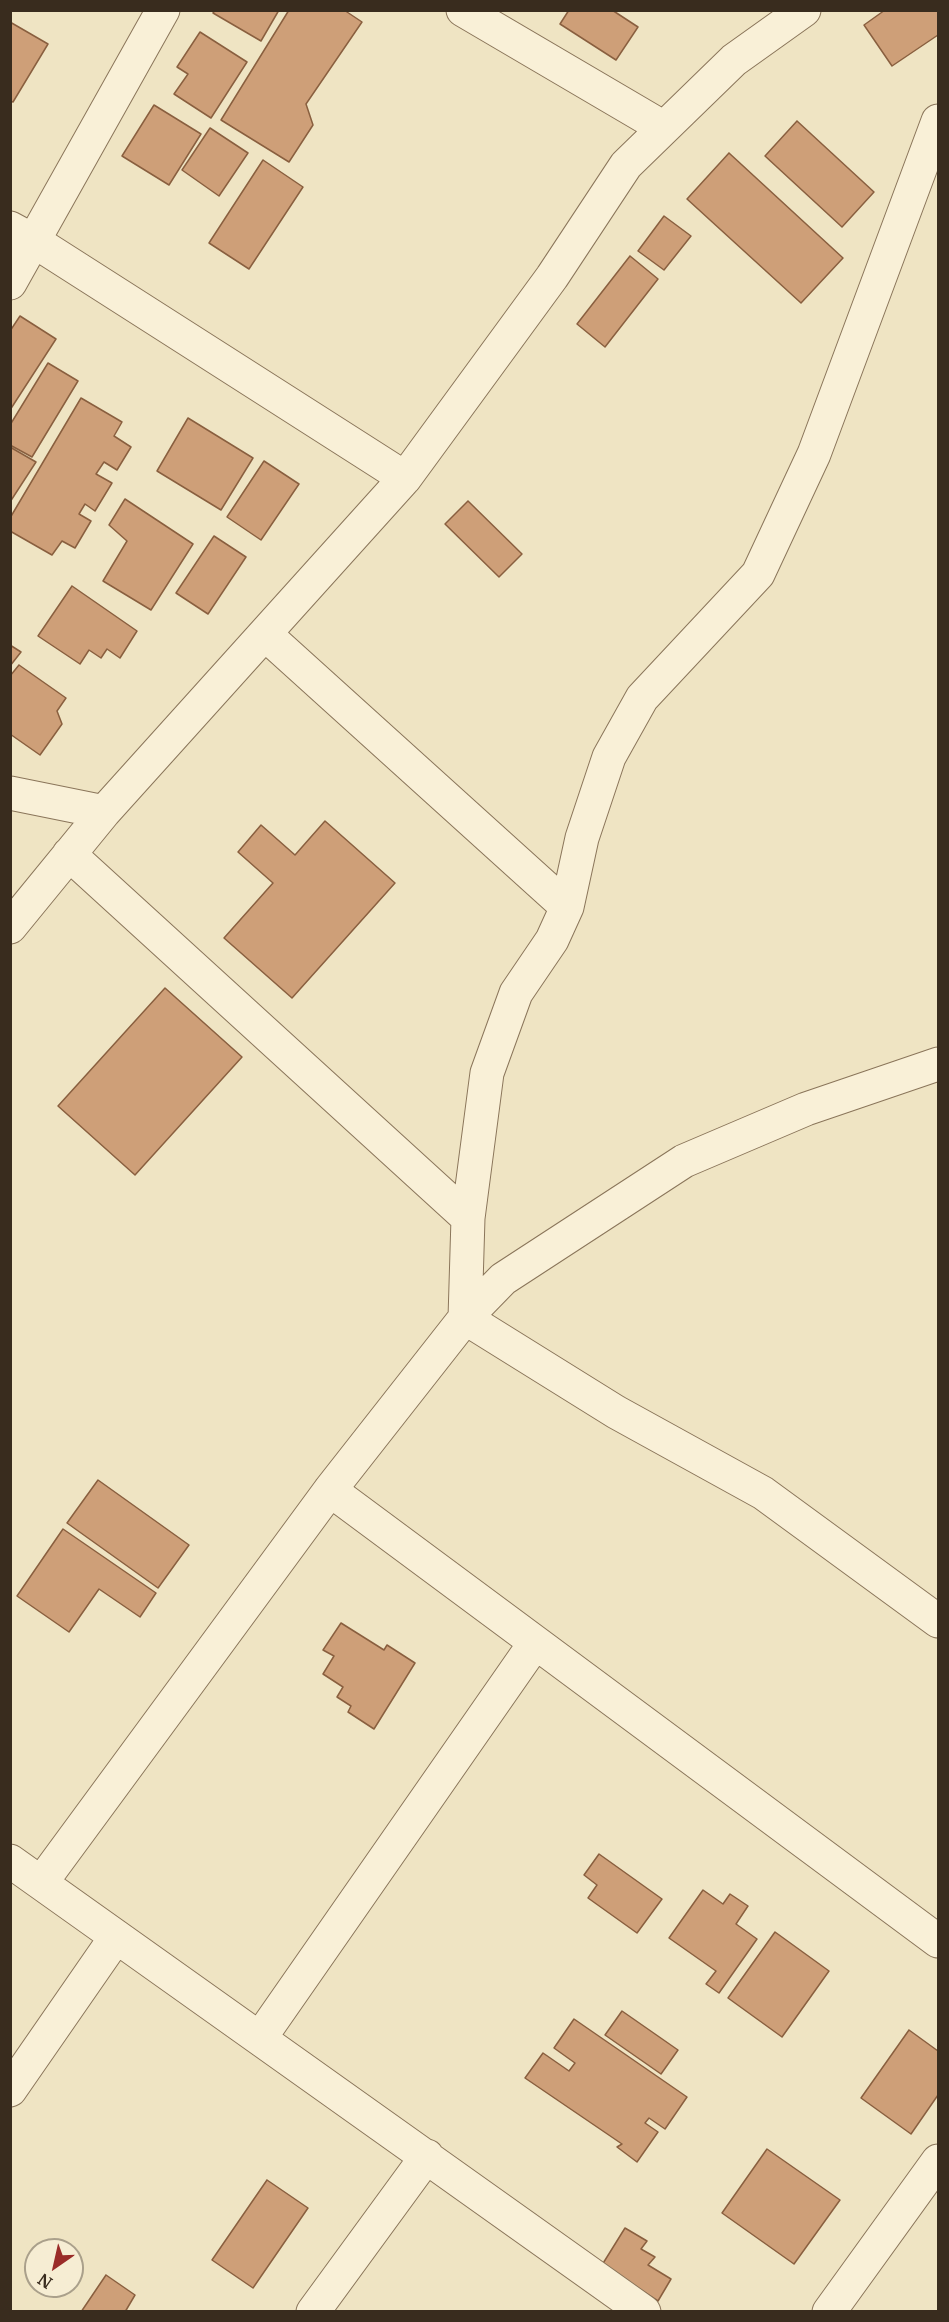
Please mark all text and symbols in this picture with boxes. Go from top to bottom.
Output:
north arrow [24,2238,84,2298]
text: N [34,2269,56,2293]

